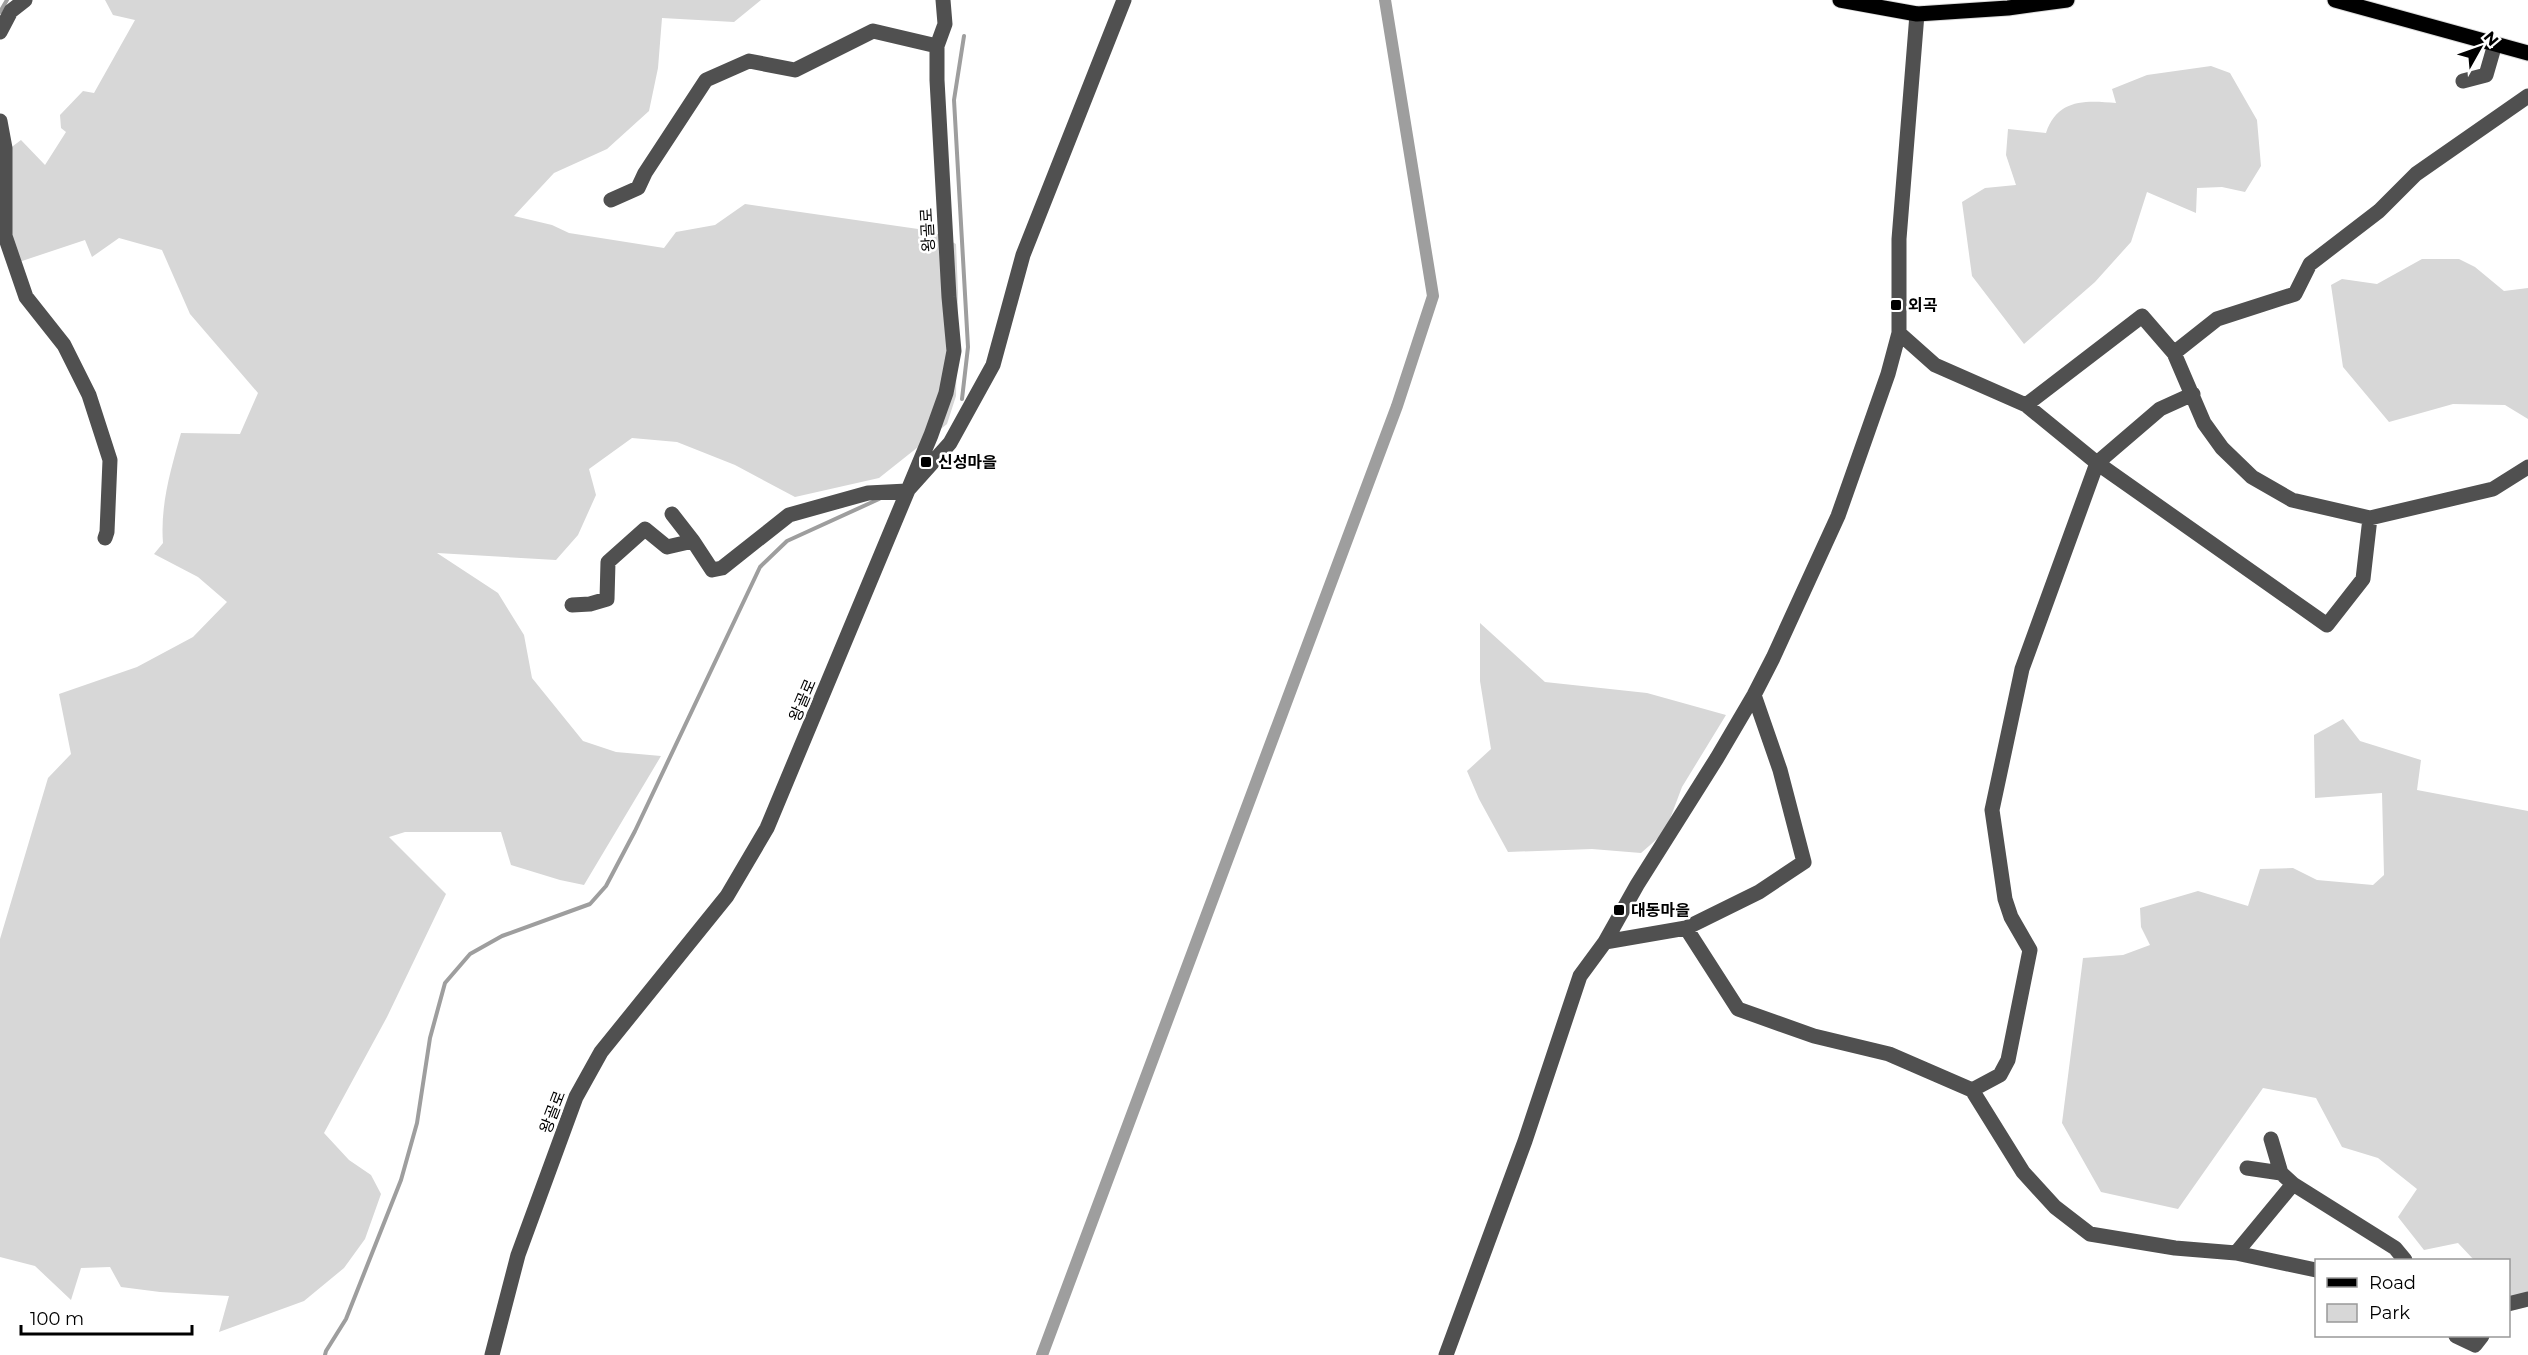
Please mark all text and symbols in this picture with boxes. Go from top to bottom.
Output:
north arrow [2450,18,2510,78]
text: N [2480,28,2503,50]
street label: 왕골로 [917,207,938,253]
place label: 외곡 [1908,296,1938,315]
marker: 외곡 [1889,298,1903,312]
place label: 신성마을 [938,453,997,472]
marker: 신성마을 [919,455,933,469]
street label: 왕골로 [785,676,820,724]
place label: 대동마을 [1631,901,1690,920]
marker: 대동마을 [1612,903,1626,917]
street label: 왕골로 [536,1088,569,1136]
legend [2315,1259,2510,1337]
text: Road [2369,1272,2416,1294]
scale bar [21,1298,192,1336]
text: Park [2369,1302,2410,1324]
text: 100 m [30,1308,84,1330]

